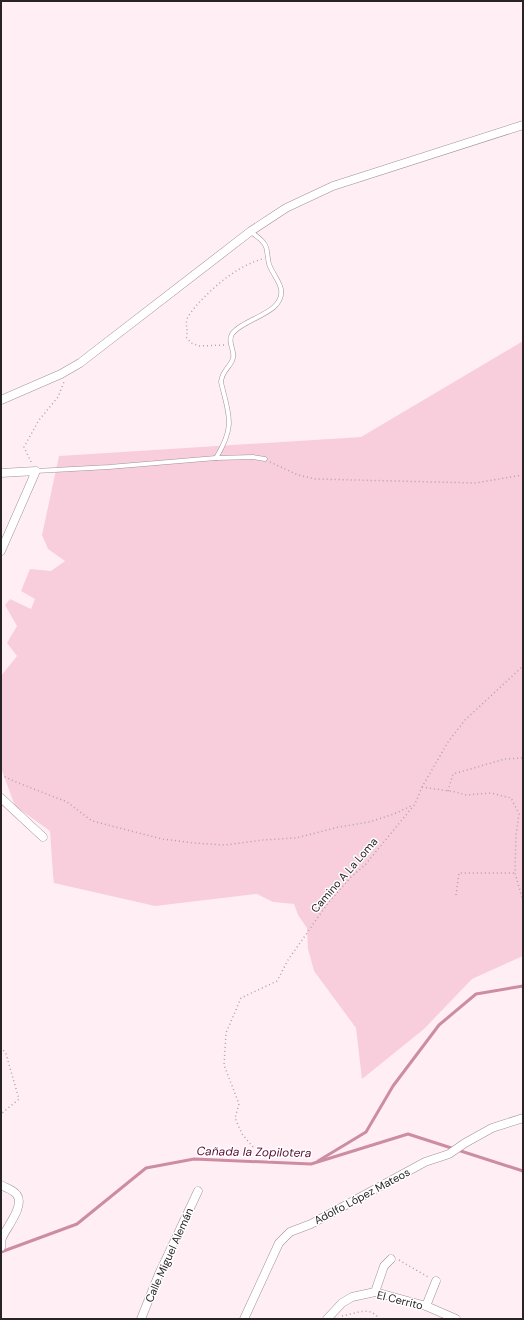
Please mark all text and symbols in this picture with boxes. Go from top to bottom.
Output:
street label: Camino A La Loma [308,835,380,915]
water label: Cañada la Zopilotera [196,1143,312,1161]
street label: Adolfo López Mateos [312,1165,412,1227]
street label: Calle Miguel Alemán [142,1206,196,1304]
street label: El Cerrito [375,1287,425,1313]

